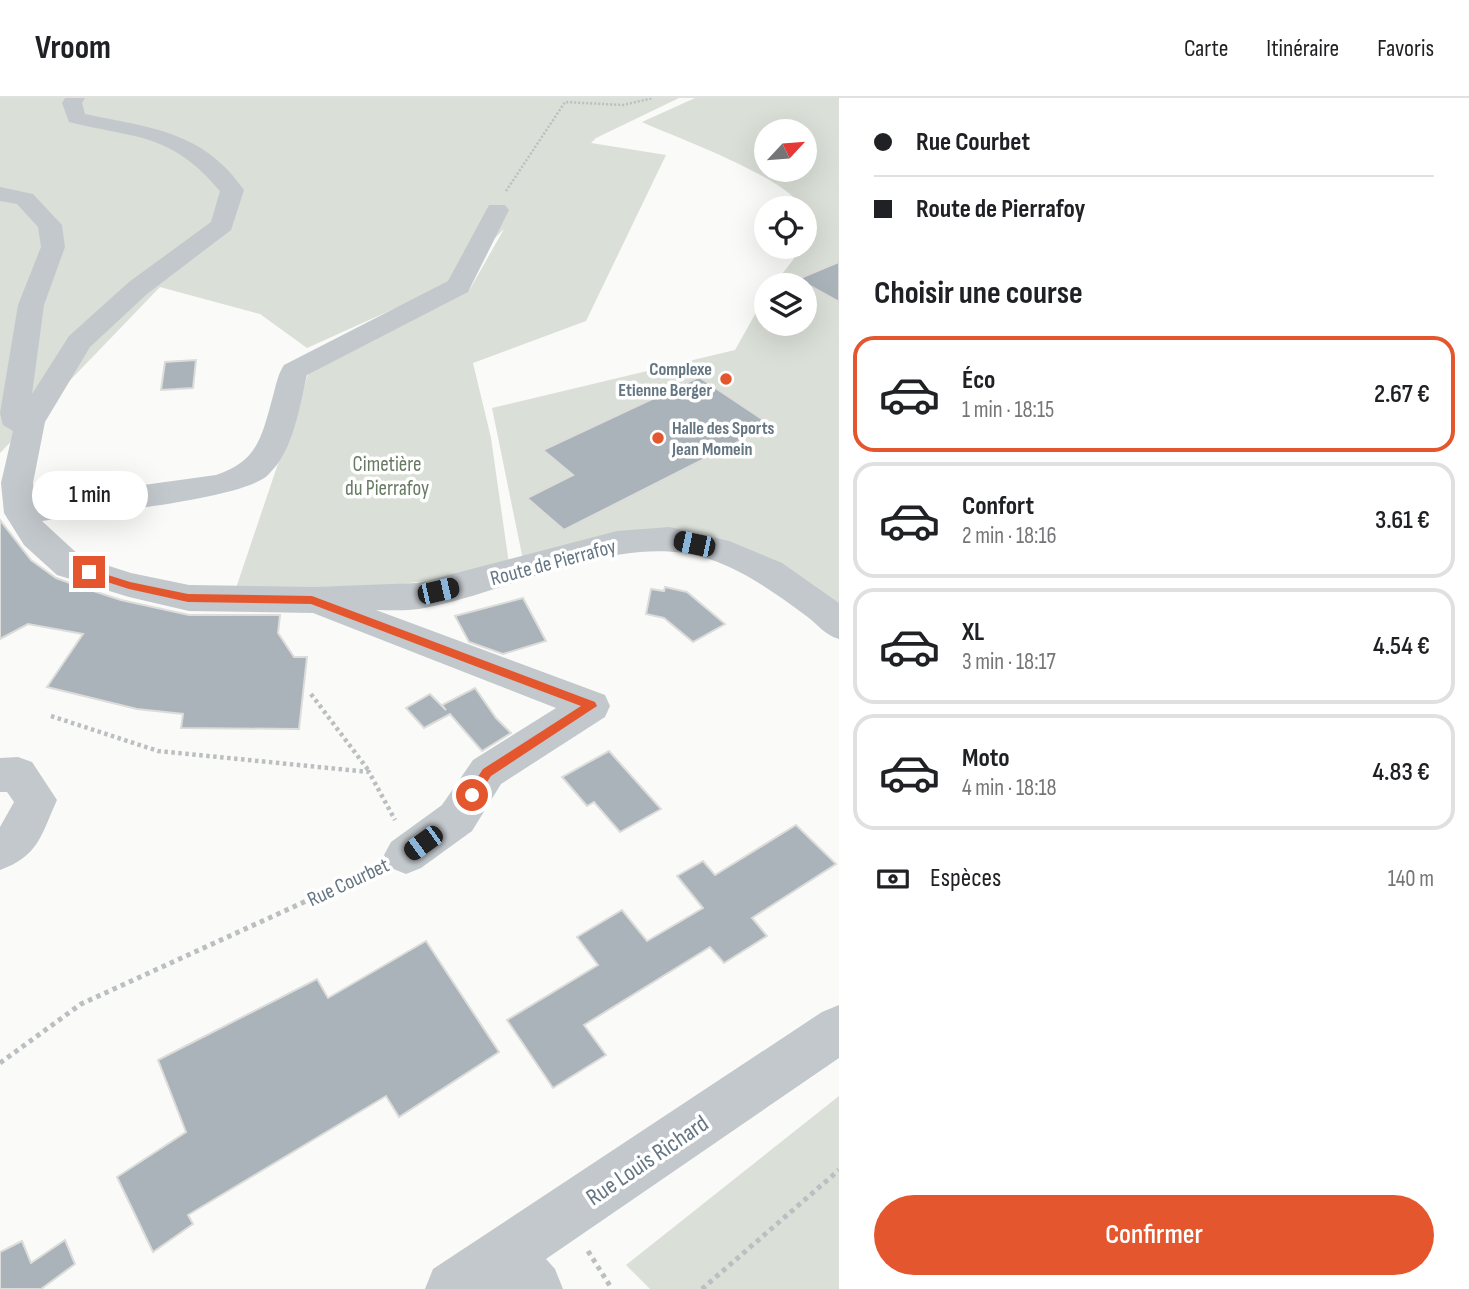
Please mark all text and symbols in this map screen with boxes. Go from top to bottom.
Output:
text: Vroom [35,28,111,68]
text: Carte [1184,34,1228,63]
text: Itinéraire [1266,34,1339,63]
text: Favoris [1377,34,1434,63]
north arrow [754,119,817,182]
map controls [754,119,817,336]
text: Rue Courbet [916,127,1030,158]
text: Route de Pierrafoy [916,194,1085,225]
button: locate [754,196,817,259]
button: layers [754,273,817,336]
text: Choisir une course [874,274,1083,313]
place label: Complexe Etienne Berger [618,359,712,401]
icon: car [878,363,941,426]
text: Éco [962,365,995,396]
marker: Complexe Etienne Berger [718,371,734,387]
text: 2.67 € [1374,379,1430,410]
text: 1 min · 18:15 [962,396,1054,424]
place label: Halle des Sports Jean Momein [671,418,775,460]
marker: Halle des Sports Jean Momein [650,430,666,446]
park label: Cimetière du Pierrafoy [345,452,429,501]
callout: 1 min [31,470,147,519]
text: 1 min [69,481,111,509]
icon: car [878,489,941,552]
text: Confort [962,491,1034,522]
text: 3.61 € [1375,505,1430,536]
text: 2 min · 18:16 [962,522,1057,550]
car [672,529,717,559]
street label: Route de Pierrafoy [488,534,619,591]
route end [73,556,105,588]
car [416,576,461,606]
icon: car [878,615,941,678]
text: XL [962,617,984,648]
text: 4.54 € [1373,631,1430,662]
text: 3 min · 18:17 [962,648,1056,676]
icon: car [878,741,941,804]
text: Moto [962,743,1010,774]
text: 4.83 € [1373,757,1430,788]
text: 4 min · 18:18 [962,774,1057,802]
route start [456,779,488,811]
car [400,822,447,864]
street label: Rue Courbet [303,853,393,912]
icon: cash [874,860,912,898]
text: Espèces [930,863,1001,894]
text: 140 m [1388,865,1434,893]
street label: Rue Louis Richard [581,1109,714,1212]
button: Confirmer [874,1195,1434,1275]

